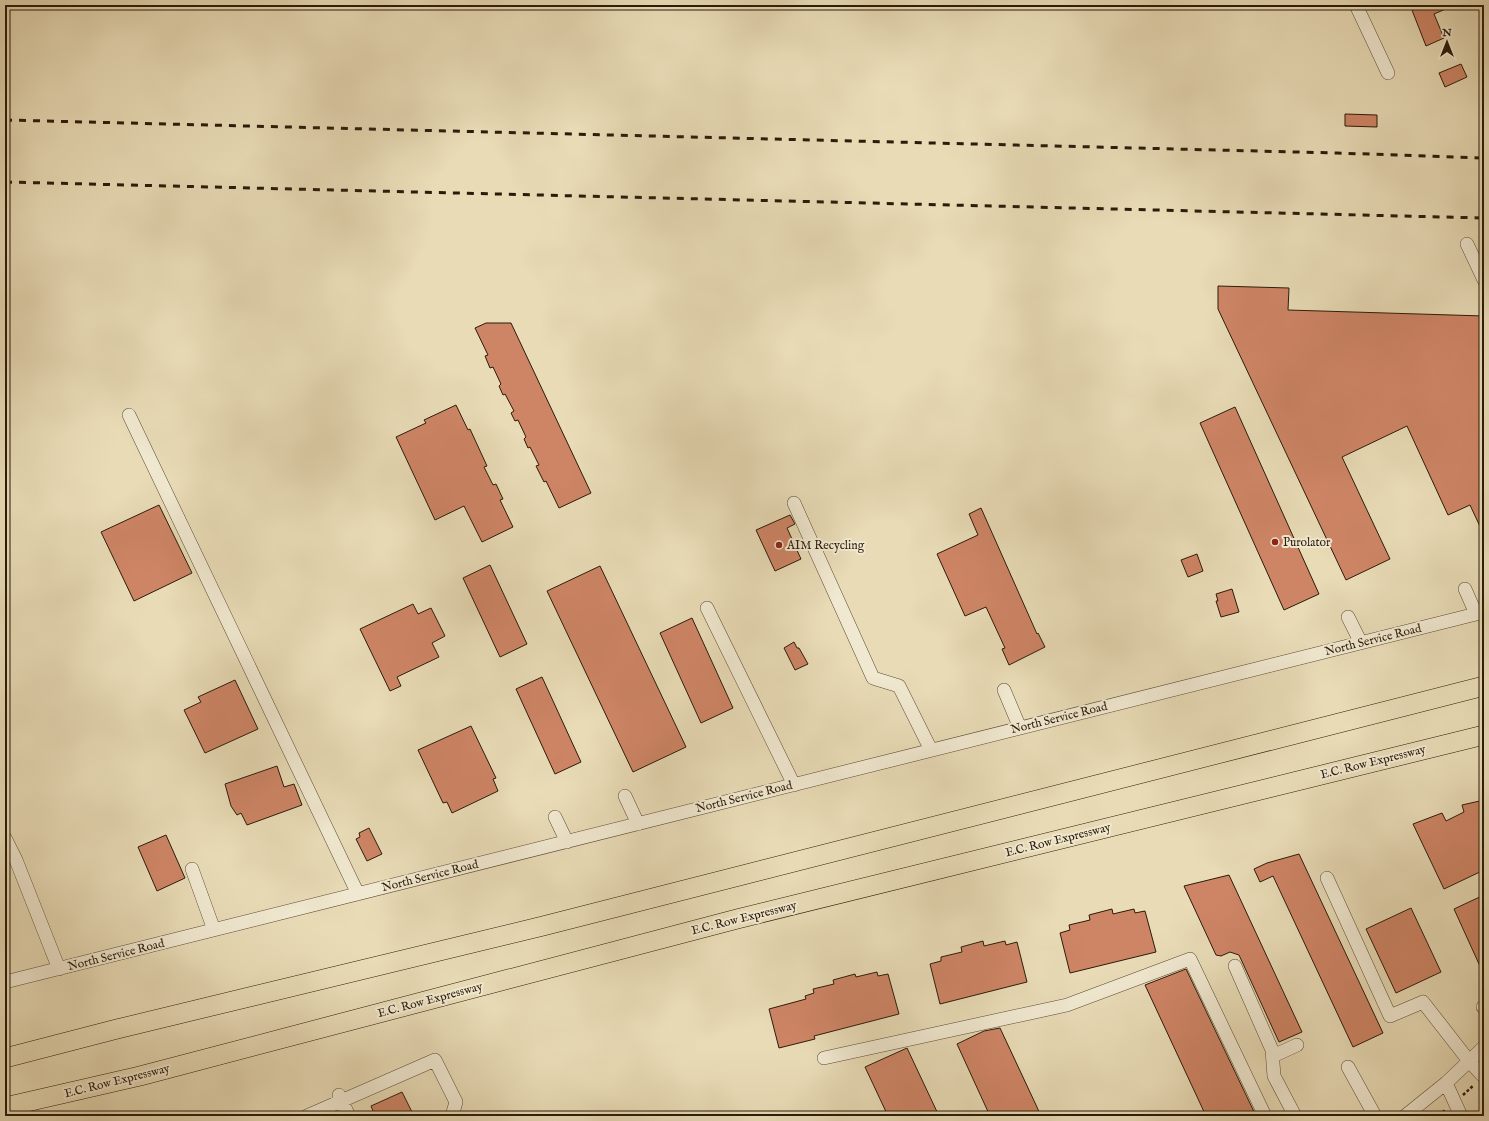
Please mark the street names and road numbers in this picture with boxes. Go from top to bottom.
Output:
street label: North Service Road [1323,621,1423,659]
street label: North Service Road [1009,699,1109,737]
street label: E.C. Row Expressway [1319,742,1428,783]
street label: North Service Road [694,778,794,816]
street label: E.C. Row Expressway [1004,820,1113,861]
street label: North Service Road [380,857,480,895]
street label: E.C. Row Expressway [690,898,799,939]
street label: North Service Road [66,936,166,974]
street label: E.C. Row Expressway [376,979,484,1022]
street label: E.C. Row Expressway [63,1061,172,1102]

